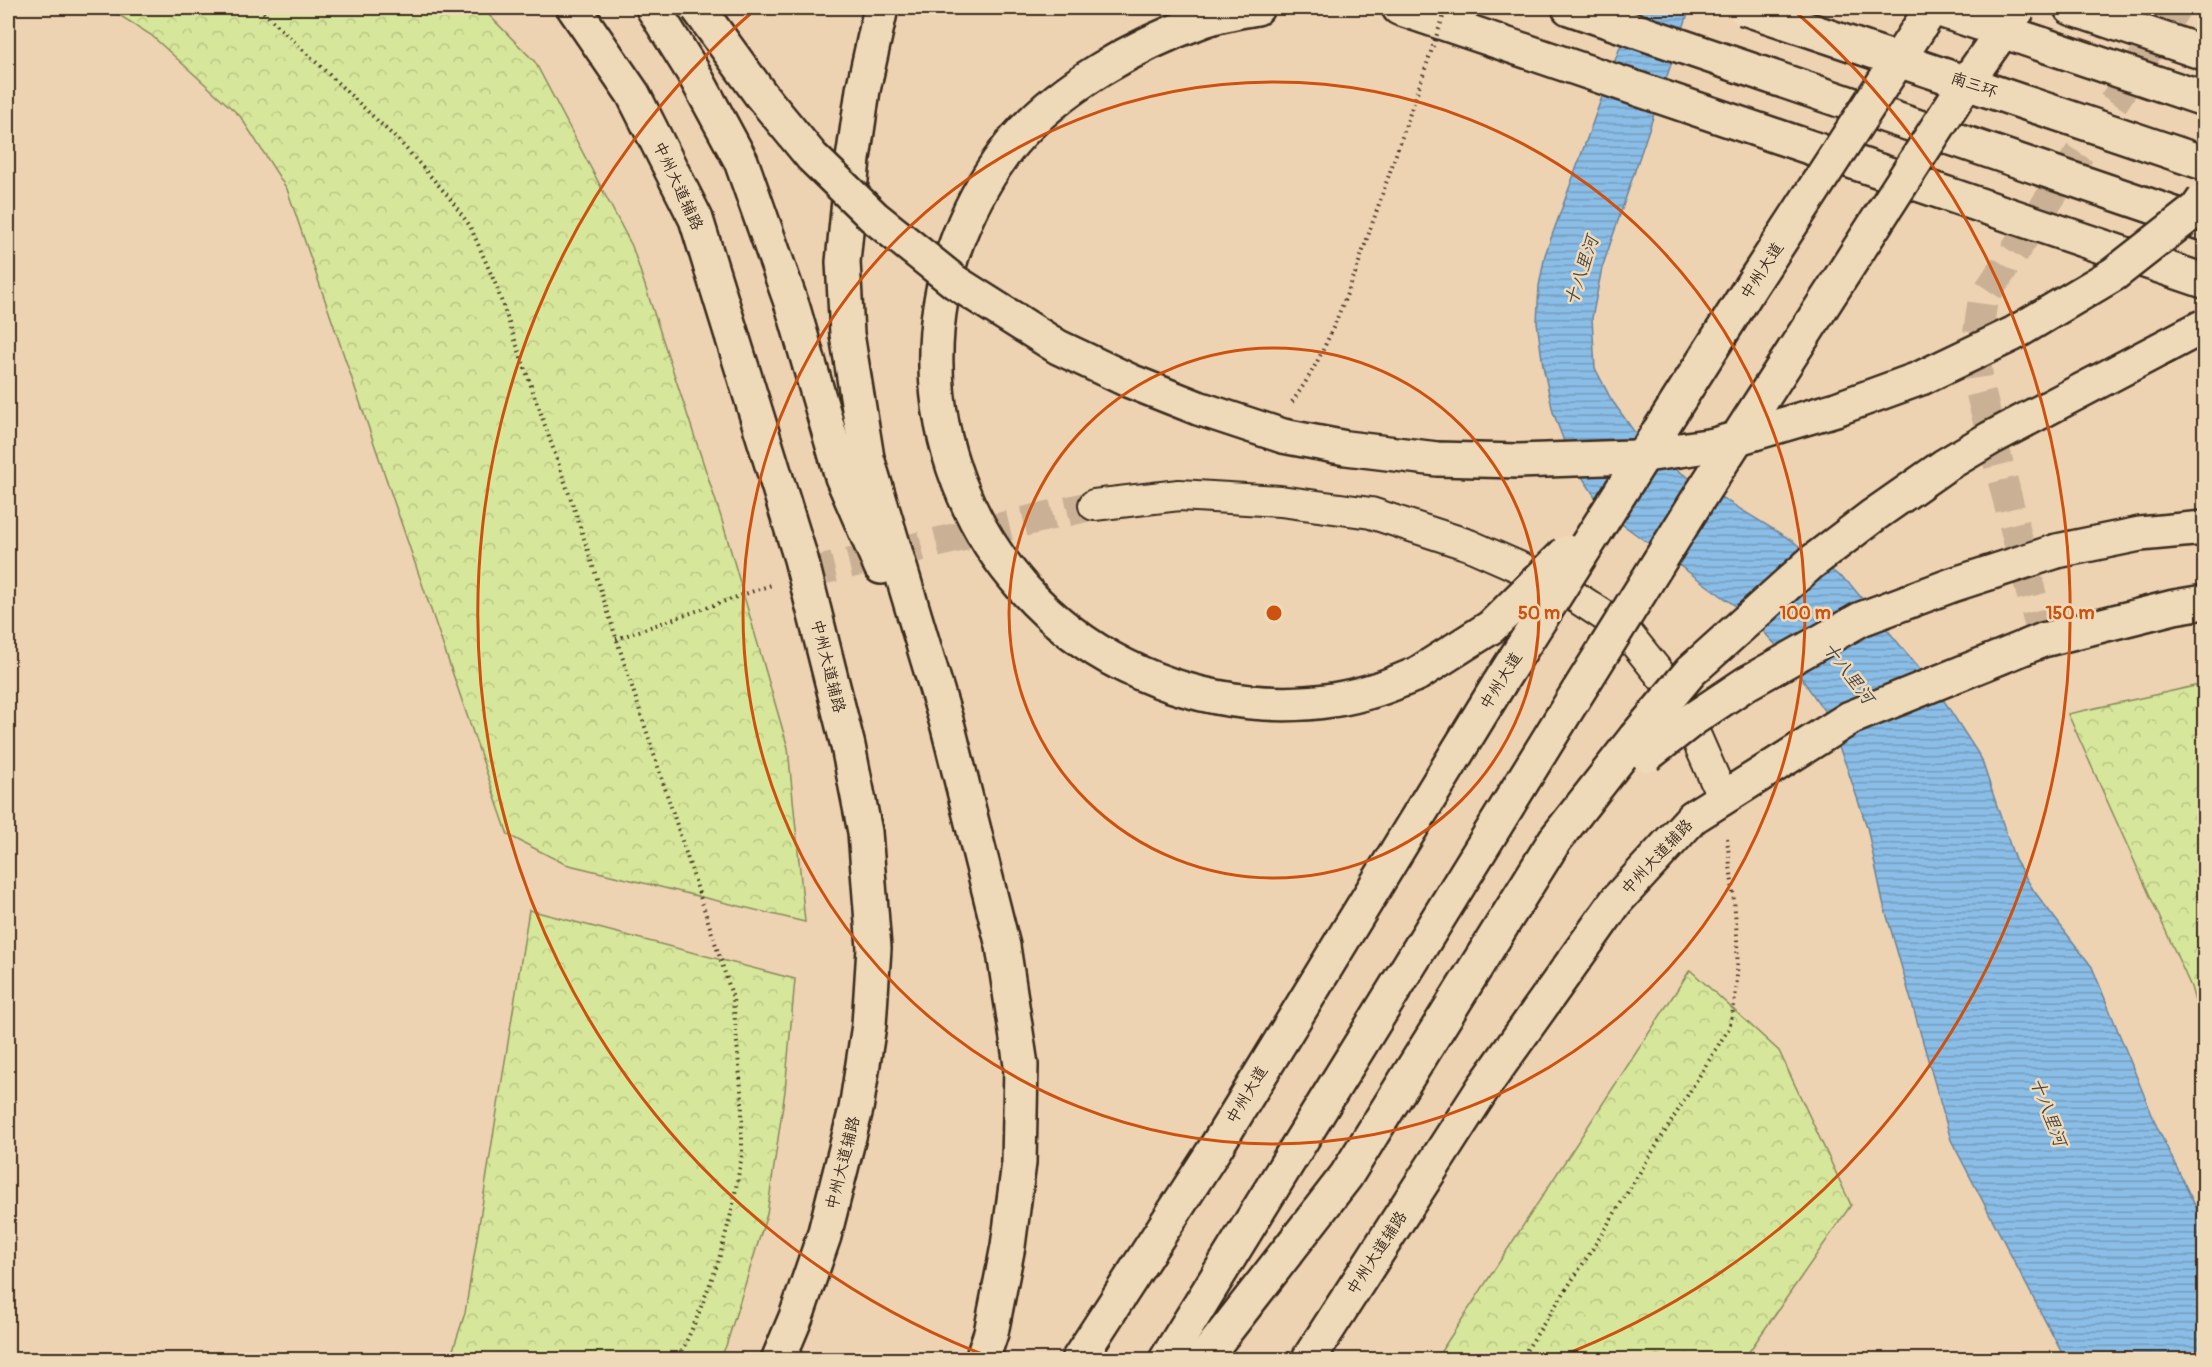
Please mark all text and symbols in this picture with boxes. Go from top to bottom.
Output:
street label: 南三环 [1948,68,2000,102]
street label: 中州大道辅路 [649,138,707,234]
water label: 十八里河 [1560,230,1605,309]
street label: 中州大道 [1736,239,1788,303]
text: 50 m [1518,602,1560,625]
text: 100 m [1779,602,1831,625]
text: 150 m [2046,602,2095,625]
centre of rings [1264,603,1284,623]
street label: 中州大道辅路 [807,617,849,715]
water label: 十八里河 [1817,637,1881,711]
street label: 中州大道 [1476,649,1526,713]
street label: 中州大道辅路 [1617,815,1697,899]
street label: 中州大道 [1222,1062,1272,1128]
water label: 十八里河 [2024,1074,2073,1153]
street label: 中州大道辅路 [822,1114,864,1212]
street label: 中州大道辅路 [1342,1207,1412,1299]

